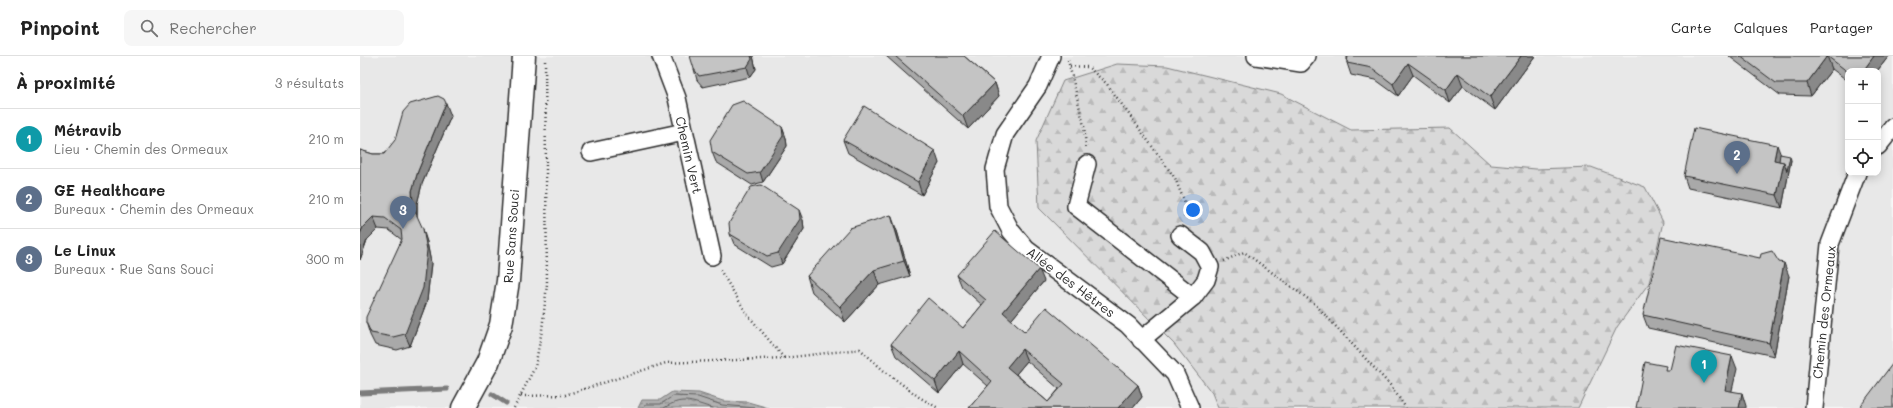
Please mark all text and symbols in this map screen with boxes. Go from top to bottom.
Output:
search box [124,10,404,46]
text: Pinpoint [20,15,100,40]
icon: search [138,17,160,39]
text: Rechercher [170,18,257,38]
text: Carte [1671,18,1712,37]
text: Calques [1734,18,1788,37]
text: Partager [1810,18,1873,37]
map controls [1845,68,1881,176]
button: + [1845,68,1881,104]
text: À proximité [16,71,115,93]
text: 3 résultats [275,74,344,91]
button: − [1845,104,1881,140]
street label: Chemin Vert [672,114,707,196]
text: Métravib [54,120,122,140]
text: 1 [26,130,32,147]
text: 210 m [308,130,344,147]
text: Lieu · Chemin des Ormeaux [54,140,228,157]
button: locate [1845,140,1881,176]
pin: 2 [1724,141,1750,174]
text: GE Healthcare [54,180,165,200]
street label: Rue Sans Souci [499,188,522,284]
text: 2 [25,190,33,207]
text: 210 m [308,190,344,207]
pin: 3 [390,196,416,229]
text: Bureaux · Chemin des Ormeaux [54,200,254,217]
your location [1183,200,1203,220]
text: Le Linux [54,240,116,260]
street label: Allée des Hêtres [1024,243,1119,320]
street label: Chemin des Ormeaux [1808,244,1839,380]
text: 3 [25,250,33,267]
text: 300 m [306,250,344,267]
text: Bureaux · Rue Sans Souci [54,260,214,277]
pin: 1 [1691,350,1717,383]

